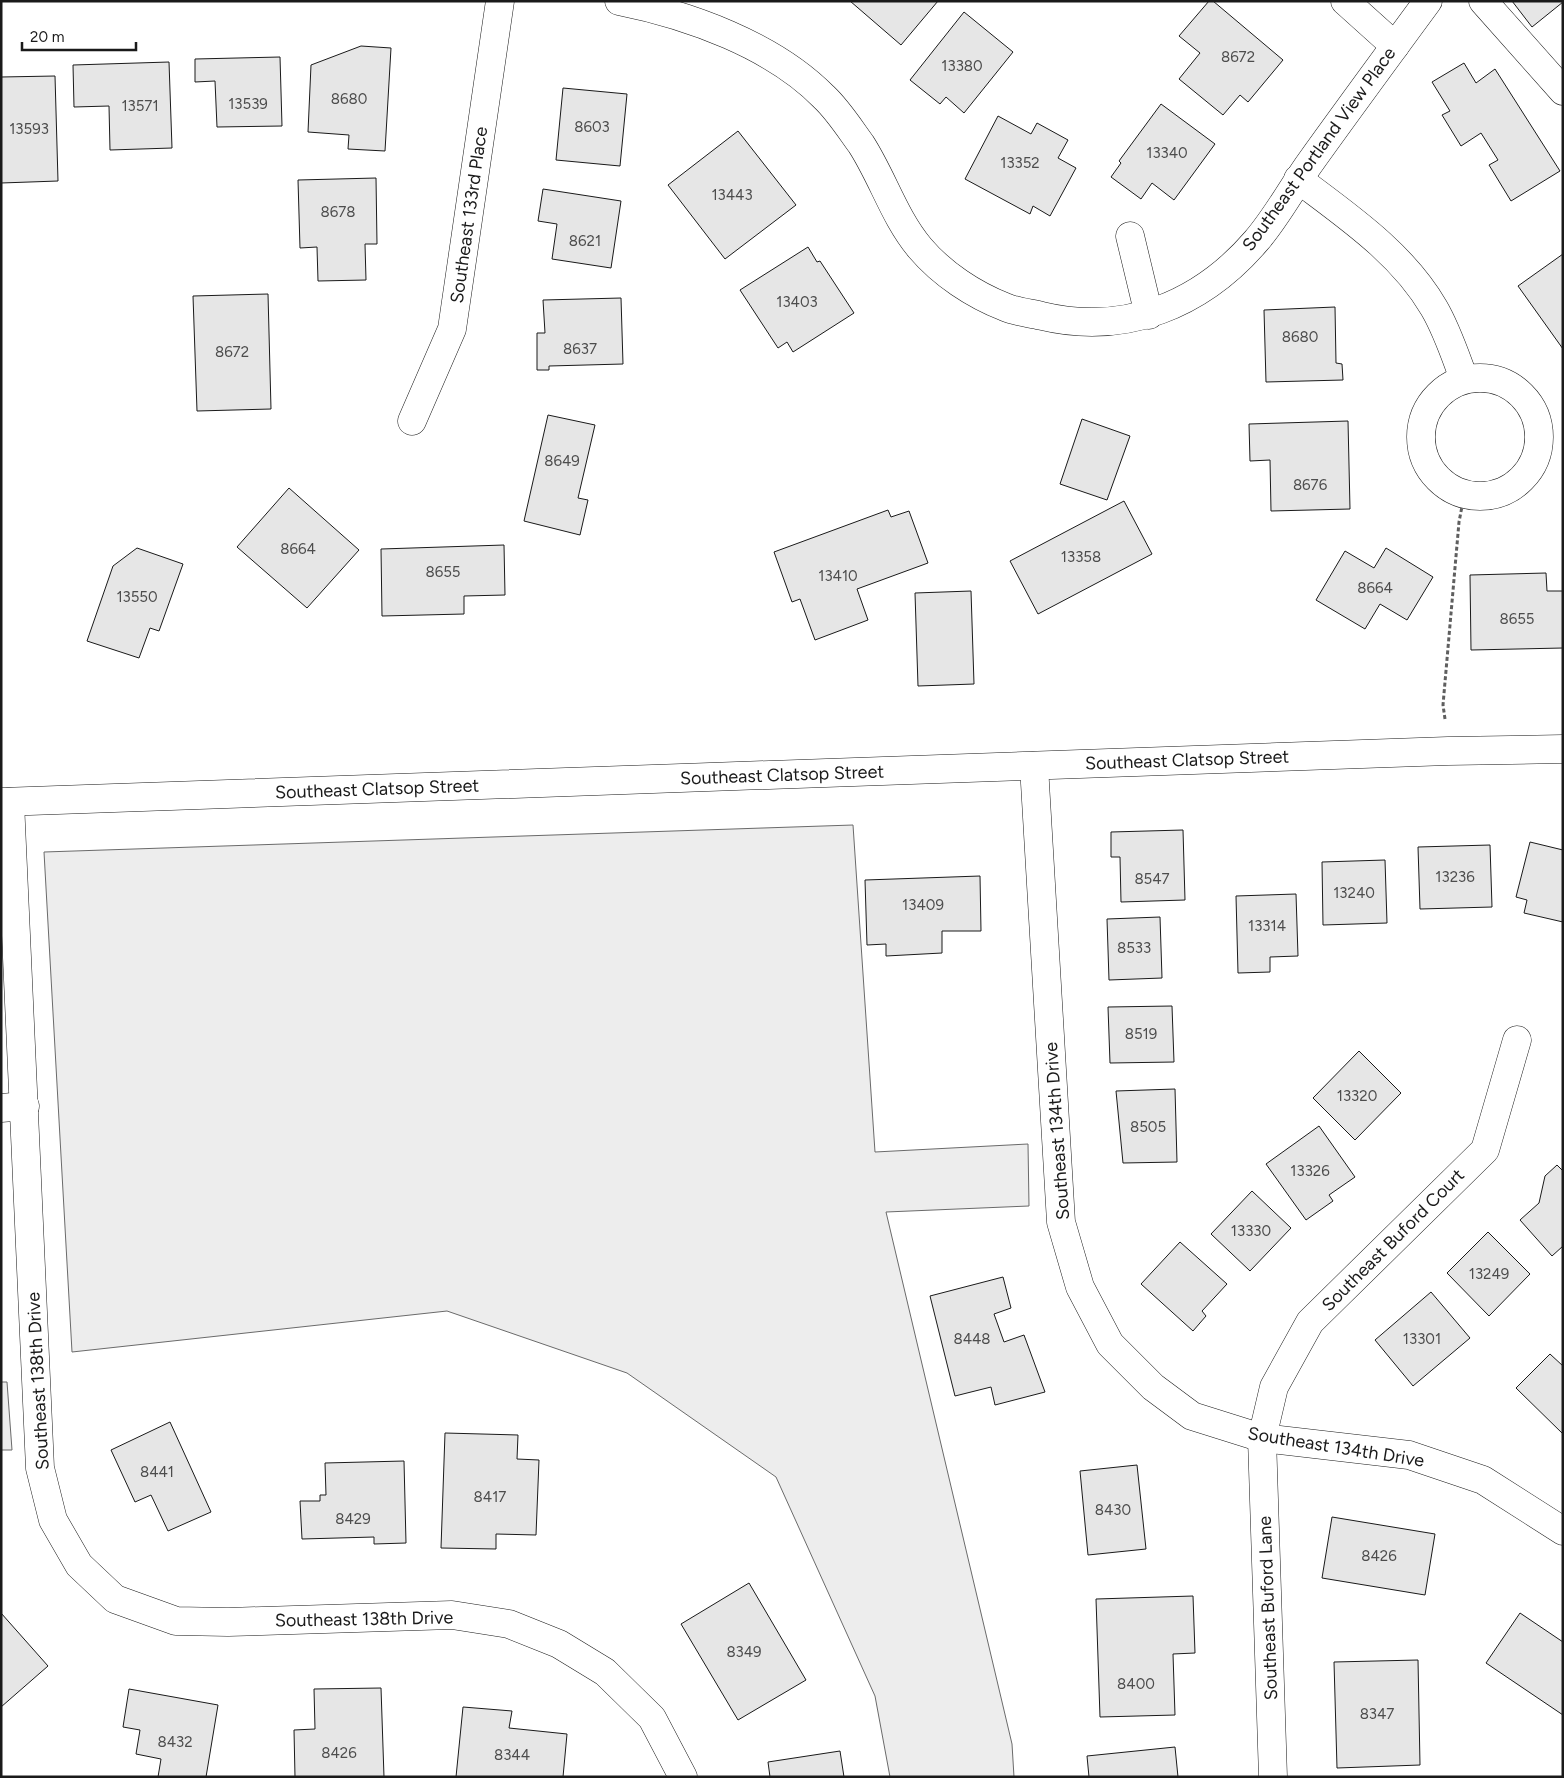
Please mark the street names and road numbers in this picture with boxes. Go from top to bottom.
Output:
street label: Southeast Portland View Place [1238,43,1401,255]
street label: Southeast 133rd Place [446,125,492,305]
street label: Southeast Clatsop Street [1085,745,1290,775]
street label: Southeast Clatsop Street [680,760,885,790]
street label: Southeast Clatsop Street [275,774,480,804]
street label: Southeast 134th Drive [1040,1041,1074,1221]
street label: Southeast Buford Court [1317,1164,1469,1316]
street label: Southeast 138th Drive [22,1291,54,1471]
street label: Southeast 134th Drive [1246,1422,1426,1472]
street label: Southeast Buford Lane [1254,1515,1282,1701]
street label: Southeast 138th Drive [275,1606,453,1632]

